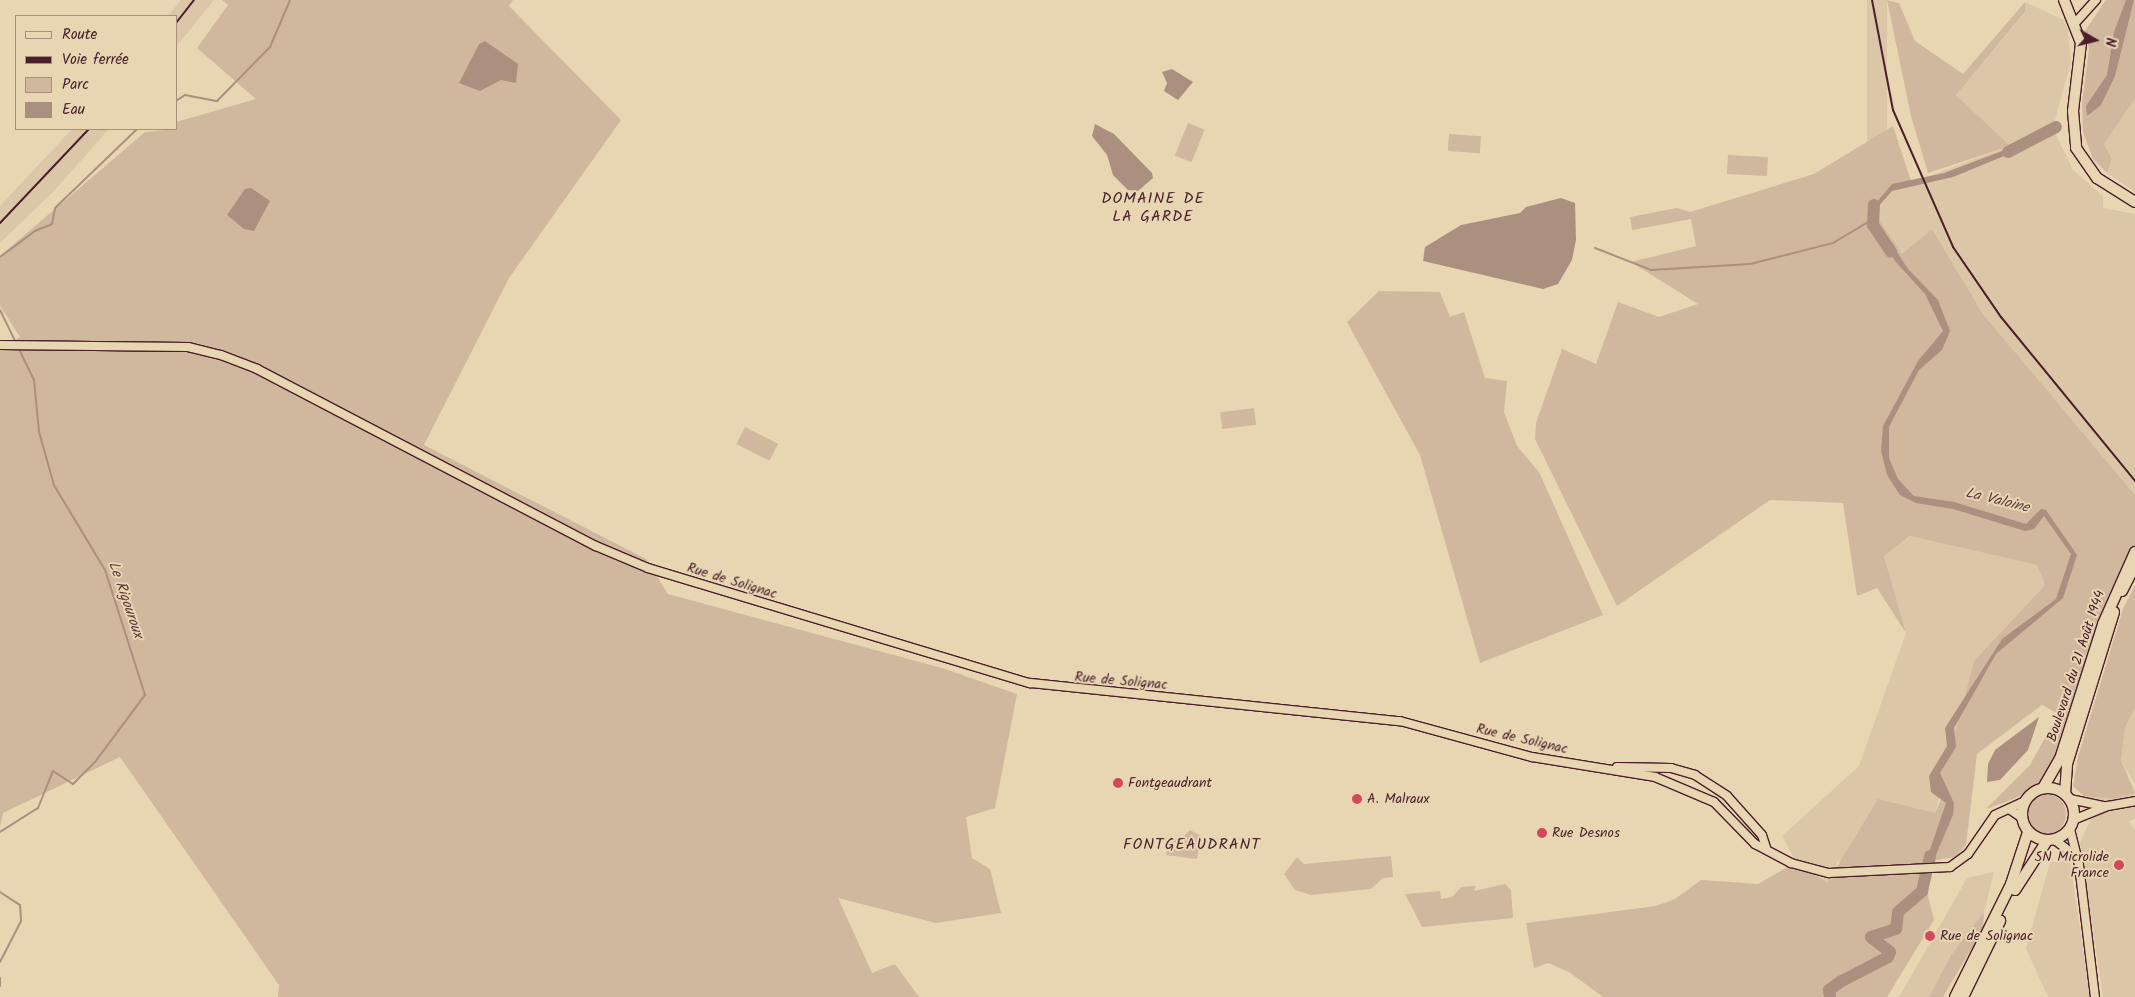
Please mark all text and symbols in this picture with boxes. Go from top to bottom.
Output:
legend [15,15,178,130]
north arrow [2070,15,2120,65]
text: Route [62,23,97,47]
text: N [2098,36,2121,48]
text: Voie ferrée [62,48,129,72]
text: Parc [62,73,89,97]
text: Eau [62,98,85,122]
district label: DOMAINE DE LA GARDE [1100,189,1206,227]
water label: La Valoine [1963,484,2031,518]
water label: Le Rigouroux [104,559,146,641]
street label: Rue de Solignac [685,559,779,603]
street label: Boulevard du 21 Août 1944 [2044,588,2108,744]
street label: Rue de Solignac [1074,669,1168,693]
street label: Rue de Solignac [1475,720,1569,758]
place label: Fontgeaudrant [1128,775,1212,791]
marker: Fontgeaudrant [1112,777,1124,789]
place label: A. Malraux [1367,791,1429,807]
marker: A. Malraux [1351,793,1363,805]
place label: Rue Desnos [1552,825,1620,841]
marker: Rue Desnos [1536,827,1548,839]
district label: FONTGEAUDRANT [1121,835,1263,855]
place label: SN Microlide France [2035,849,2109,882]
marker: SN Microlide France [2113,859,2125,871]
place label: Rue de Solignac [1940,928,2033,944]
marker: Rue de Solignac [1924,930,1936,942]

